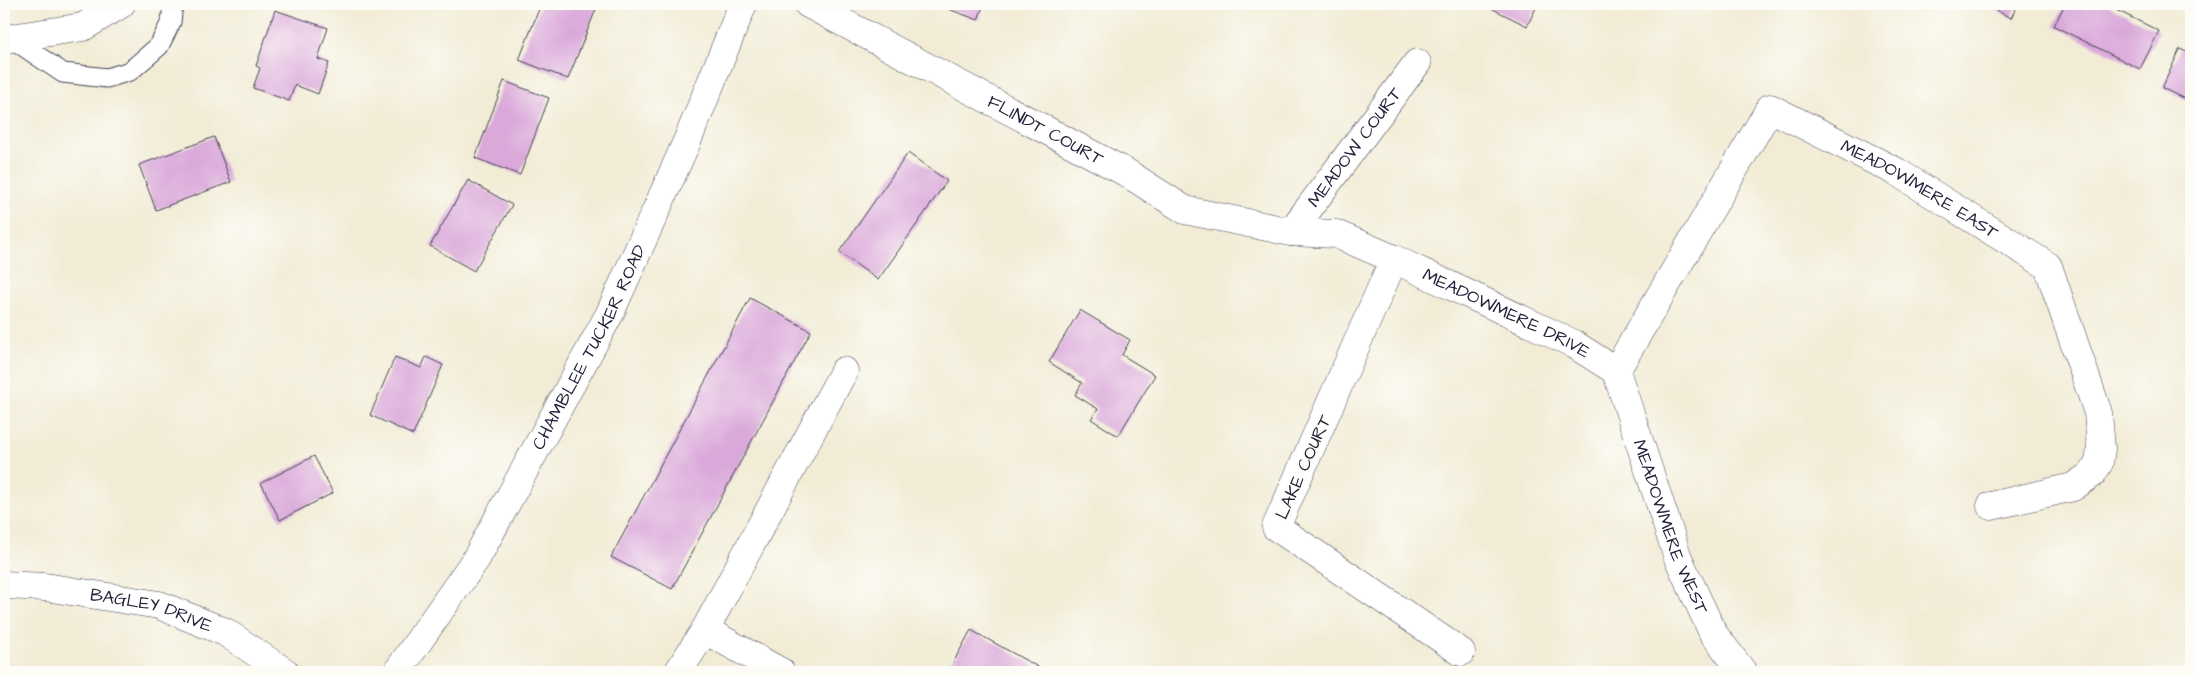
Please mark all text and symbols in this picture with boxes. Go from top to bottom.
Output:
street label: MEADOW COURT [1302,82,1408,212]
street label: FLINDT COURT [983,89,1109,172]
street label: MEADOWMERE EAST [1836,134,2004,246]
street label: CHAMBLEE TUCKER ROAD [526,240,652,454]
street label: MEADOWMERE DRIVE [1418,262,1595,365]
street label: LAKE COURT [1269,410,1338,523]
street label: MEADOWMERE WEST [1627,436,1715,619]
street label: BAGLEY DRIVE [88,582,216,639]

